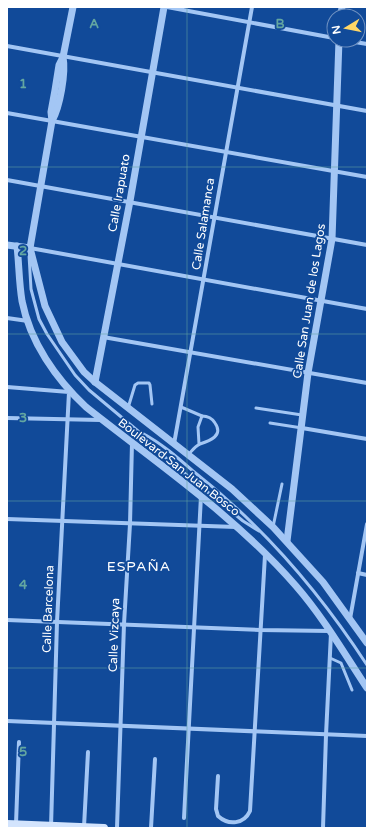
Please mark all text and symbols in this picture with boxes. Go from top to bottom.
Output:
north arrow [326,8,366,48]
text: A [89,16,99,32]
text: B [275,16,285,32]
text: N [329,24,344,35]
text: 1 [19,76,27,92]
street label: Calle Irapuato [105,153,133,233]
street label: Calle Salamanca [189,177,217,271]
street label: Calle San Juan de los Lagos [290,222,328,379]
text: 2 [19,243,27,259]
text: 3 [19,410,27,426]
street label: Boulevard San Juan Bosco [115,415,243,519]
district label: ESPAÑA [107,558,171,575]
street label: Calle Barcelona [39,565,57,653]
text: 4 [19,577,28,593]
street label: Calle Vizcaya [106,598,122,672]
text: 5 [19,744,27,760]

